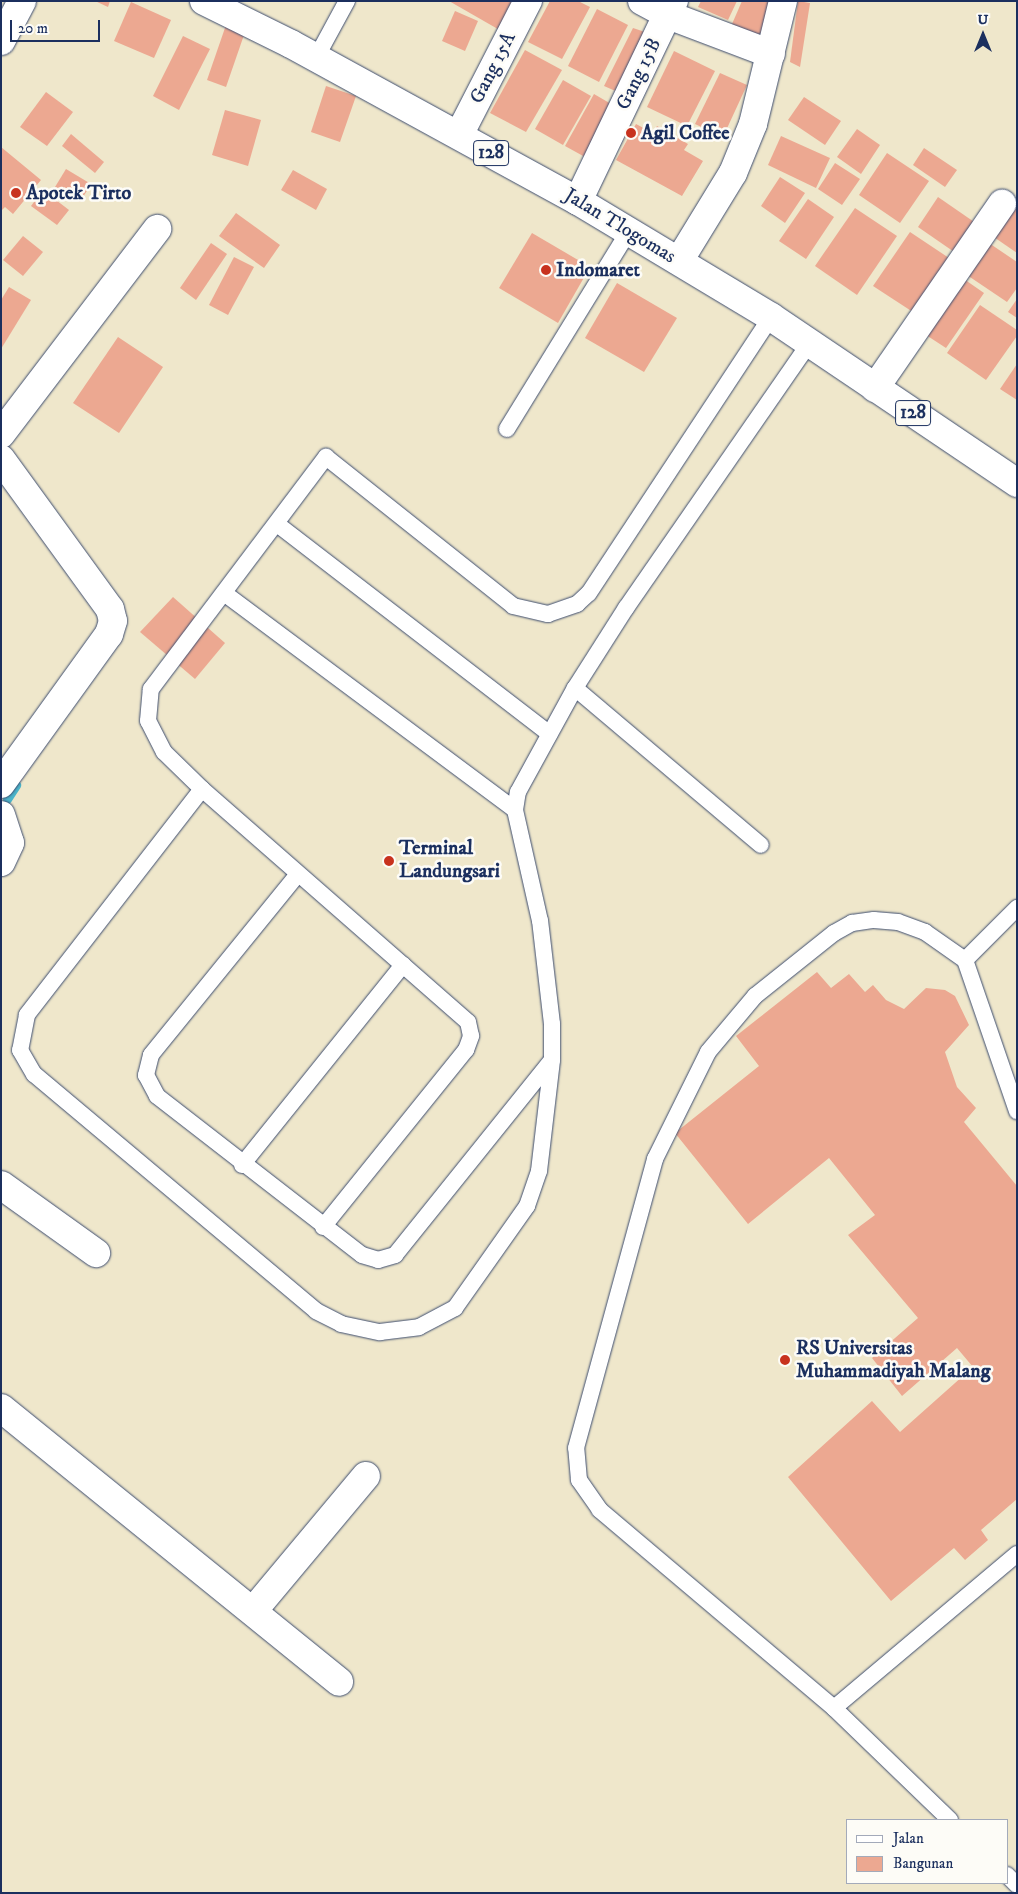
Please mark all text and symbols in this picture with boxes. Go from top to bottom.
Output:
scale bar [12,10,102,42]
north arrow [958,10,1008,60]
text: U [978,11,988,29]
text: 20 m [18,19,48,38]
street label: Gang 15A [465,28,521,108]
street label: Gang 15B [611,34,667,114]
place label: Agil Coffee [641,121,730,145]
marker: Agil Coffee [625,127,637,139]
road number: 128 [472,136,510,170]
place label: Apotek Tirto [26,181,131,205]
street label: Jalan Tlogomas [560,183,680,269]
marker: Apotek Tirto [10,187,22,199]
place label: Indomaret [556,258,640,282]
marker: Indomaret [540,264,552,276]
road number: 128 [894,396,932,429]
place label: Terminal Landungsari [399,837,500,884]
marker: Terminal Landungsari [383,855,395,867]
place label: RS Universitas Muhammadiyah Malang [796,1336,991,1383]
marker: RS Universitas Muhammadiyah Malang [778,1353,792,1367]
legend [846,1819,1008,1884]
text: Jalan [893,1829,924,1848]
text: Bangunan [893,1854,953,1873]

